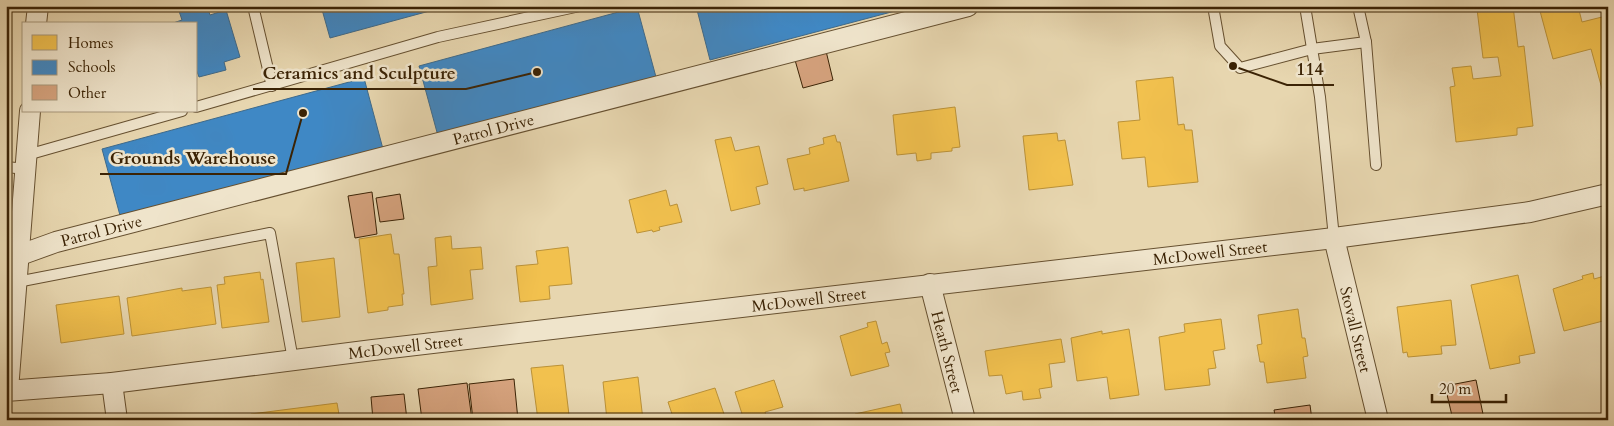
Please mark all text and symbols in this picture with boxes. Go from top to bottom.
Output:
legend [22,22,198,112]
text: Homes [68,33,113,53]
callout: 114 [1287,52,1334,85]
callout: Ceramics and Sculpture [253,56,466,89]
text: Schools [68,57,116,77]
text: 114 [1296,57,1324,82]
text: Ceramics and Sculpture [262,61,456,86]
text: Other [68,83,107,103]
street label: Patrol Drive [451,109,537,151]
callout: Grounds Warehouse [100,141,286,174]
text: Grounds Warehouse [110,146,276,171]
street label: Patrol Drive [59,210,144,252]
street label: McDowell Street [1152,236,1269,271]
street label: McDowell Street [750,283,867,318]
street label: Stovall Street [1334,284,1376,375]
street label: Heath Street [925,309,968,396]
street label: McDowell Street [347,330,464,365]
scale bar [1432,371,1505,403]
text: 20 m [1439,379,1471,399]

